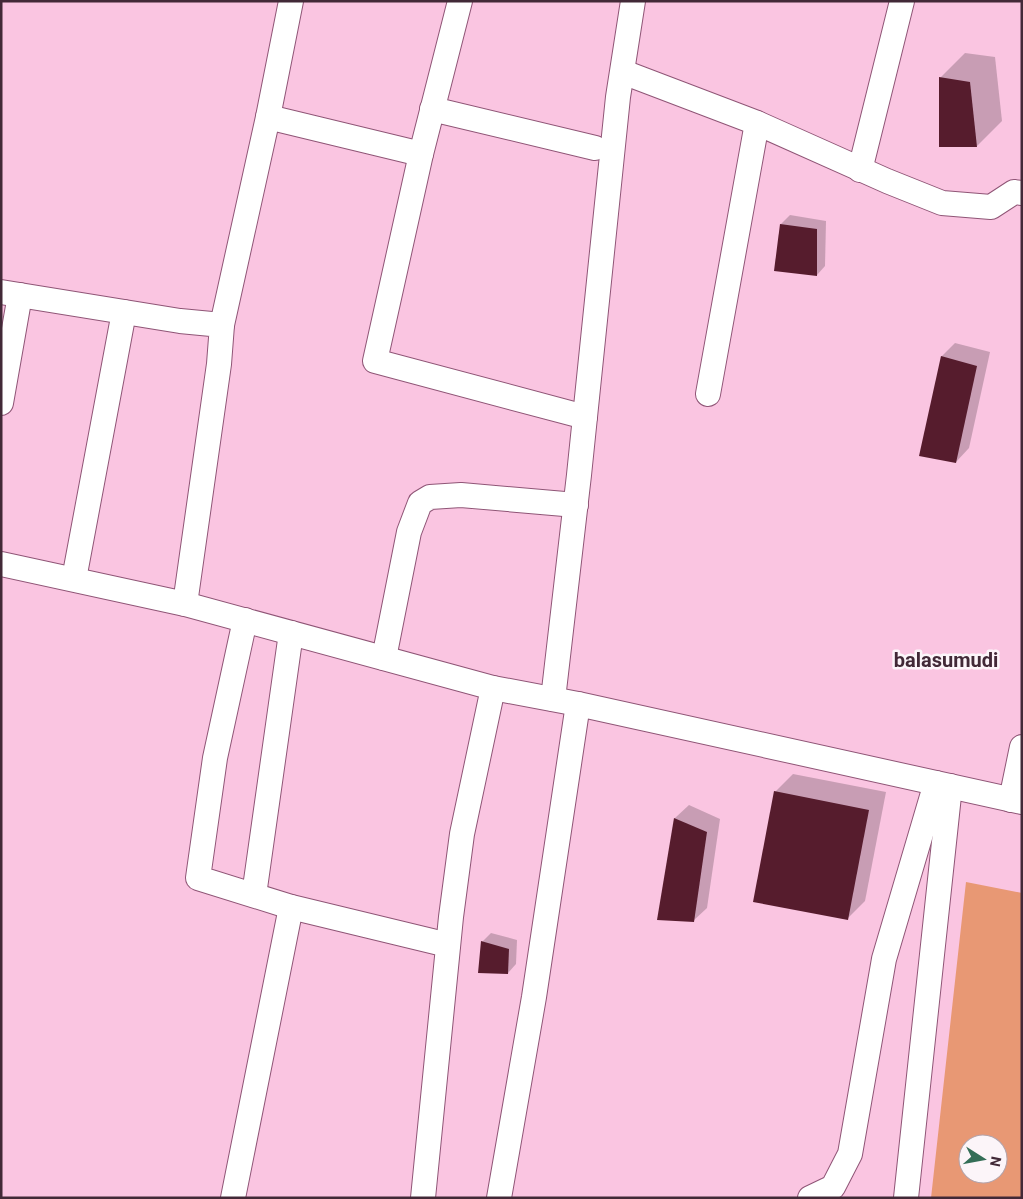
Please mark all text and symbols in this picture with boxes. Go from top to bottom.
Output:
district label: balasumudi [894,648,998,672]
north arrow [958,1134,1008,1184]
text: N [987,1155,1005,1168]

